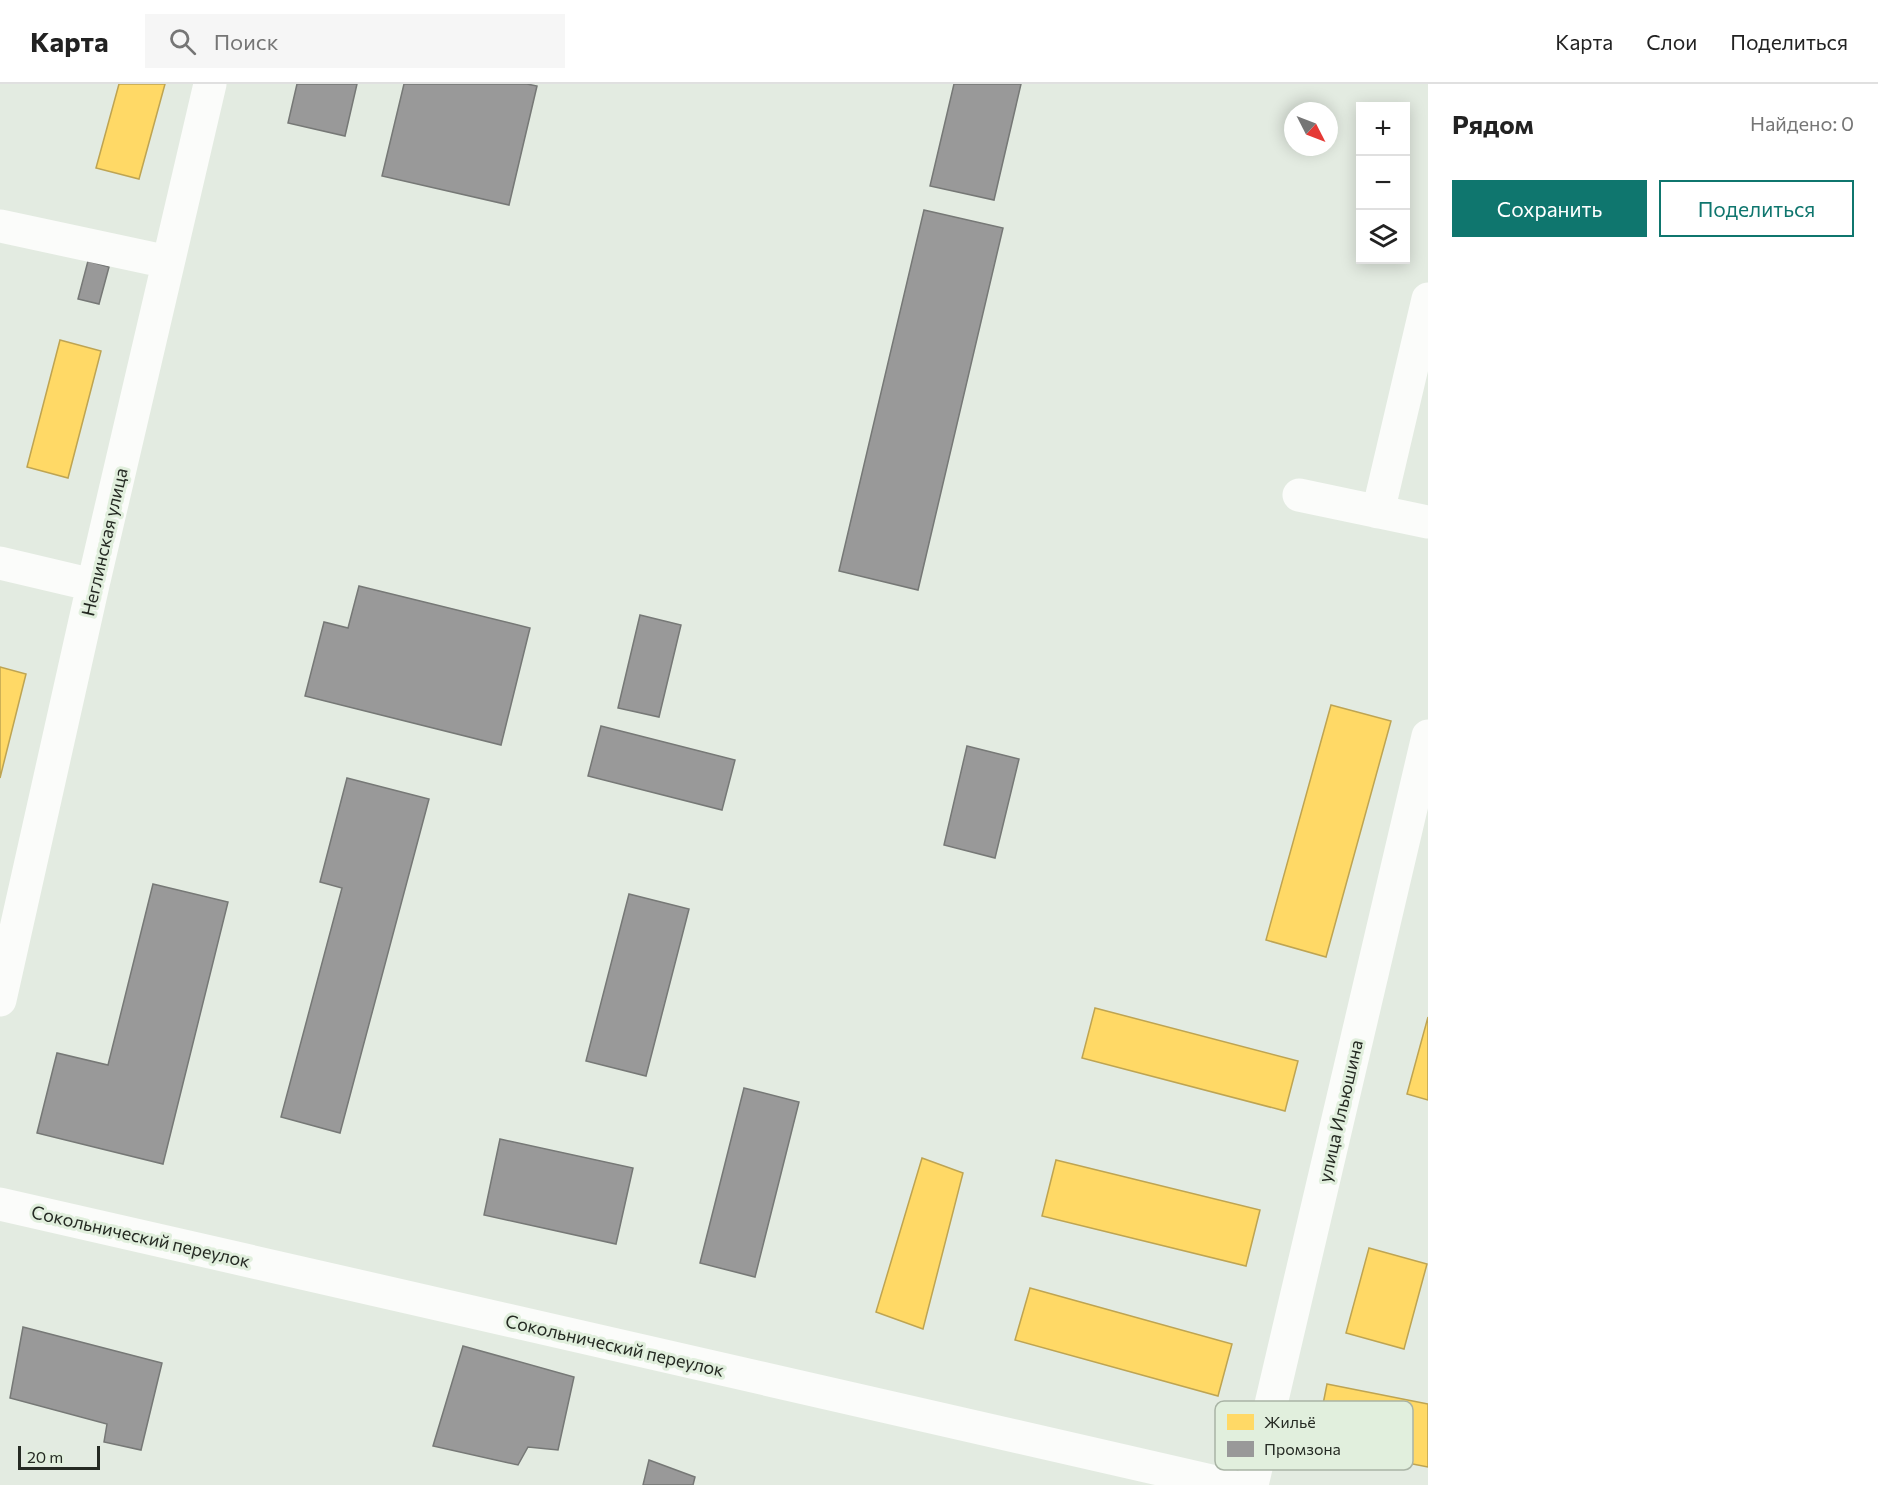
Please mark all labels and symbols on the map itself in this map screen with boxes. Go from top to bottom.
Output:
north arrow [1284,102,1338,156]
street label: Неглинская улица [76,466,132,618]
street label: улица Ильюшина [1313,1038,1367,1184]
street label: Сокольнический переулок [29,1200,253,1272]
street label: Сокольнический переулок [503,1309,727,1381]
legend [1215,1401,1413,1470]
text: Жильё [1264,1412,1316,1431]
text: Промзона [1264,1439,1341,1458]
scale bar [18,1443,100,1470]

